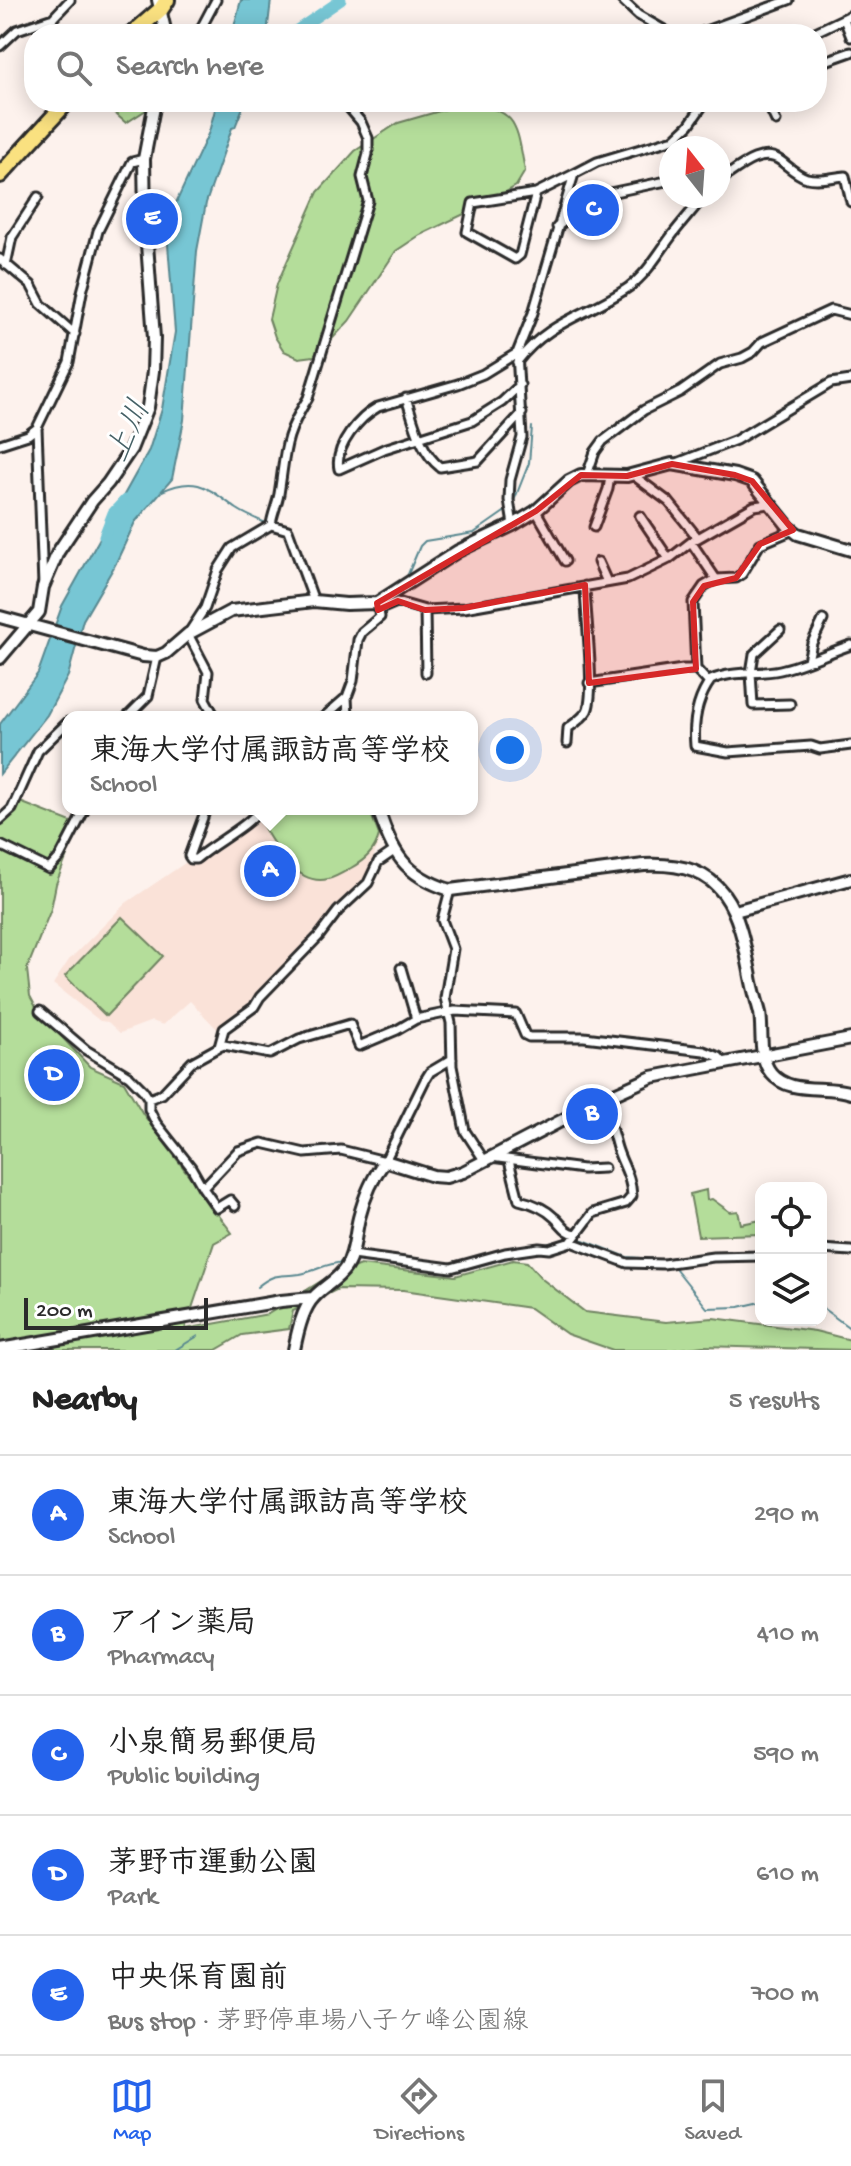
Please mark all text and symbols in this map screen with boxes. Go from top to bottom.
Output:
search box [24,24,827,112]
icon: search [52,46,96,90]
text: Search here [116,51,264,86]
north arrow [659,136,731,208]
pin: C [567,180,619,240]
pin: E [126,189,178,249]
water label: 上川 [101,395,161,469]
popup [62,711,478,815]
your location [490,730,530,770]
text: 東海大学付属諏訪高等学校 [90,736,450,771]
text: School [90,771,158,802]
pin: A [244,841,296,901]
pin: D [28,1045,80,1105]
pin: B [566,1084,618,1144]
map controls [755,1182,827,1326]
button: locate [755,1182,827,1254]
button: layers [755,1254,827,1326]
scale bar [24,1294,208,1330]
text: 200 m [36,1299,93,1325]
text: Nearby [32,1382,137,1422]
text: 5 results [729,1387,819,1418]
text: 東海大学付属諏訪高等学校 [108,1488,468,1523]
text: A [50,1500,66,1531]
text: 290 m [754,1500,819,1531]
text: School [108,1523,176,1554]
text: アイン薬局 [108,1608,256,1643]
text: B [51,1620,65,1651]
text: 410 m [757,1620,819,1651]
text: Pharmacy [108,1643,214,1674]
text: 小泉簡易郵便局 [108,1728,318,1763]
text: C [51,1740,65,1771]
text: 590 m [753,1740,819,1771]
text: Public building [108,1763,260,1794]
text: 茅野市運動公園 [108,1848,318,1883]
text: D [50,1860,66,1891]
text: 610 m [756,1860,819,1891]
text: Park [108,1883,158,1914]
text: 中央保育園前 [108,1963,288,1998]
text: E [50,1980,66,2011]
text: 700 m [751,1980,819,2011]
text: Bus stop · 茅野停車場八子ケ峰公園線 [108,2008,528,2039]
tab: Map [110,2074,154,2148]
tab: Directions [375,2074,464,2148]
tab: Saved [684,2074,741,2148]

